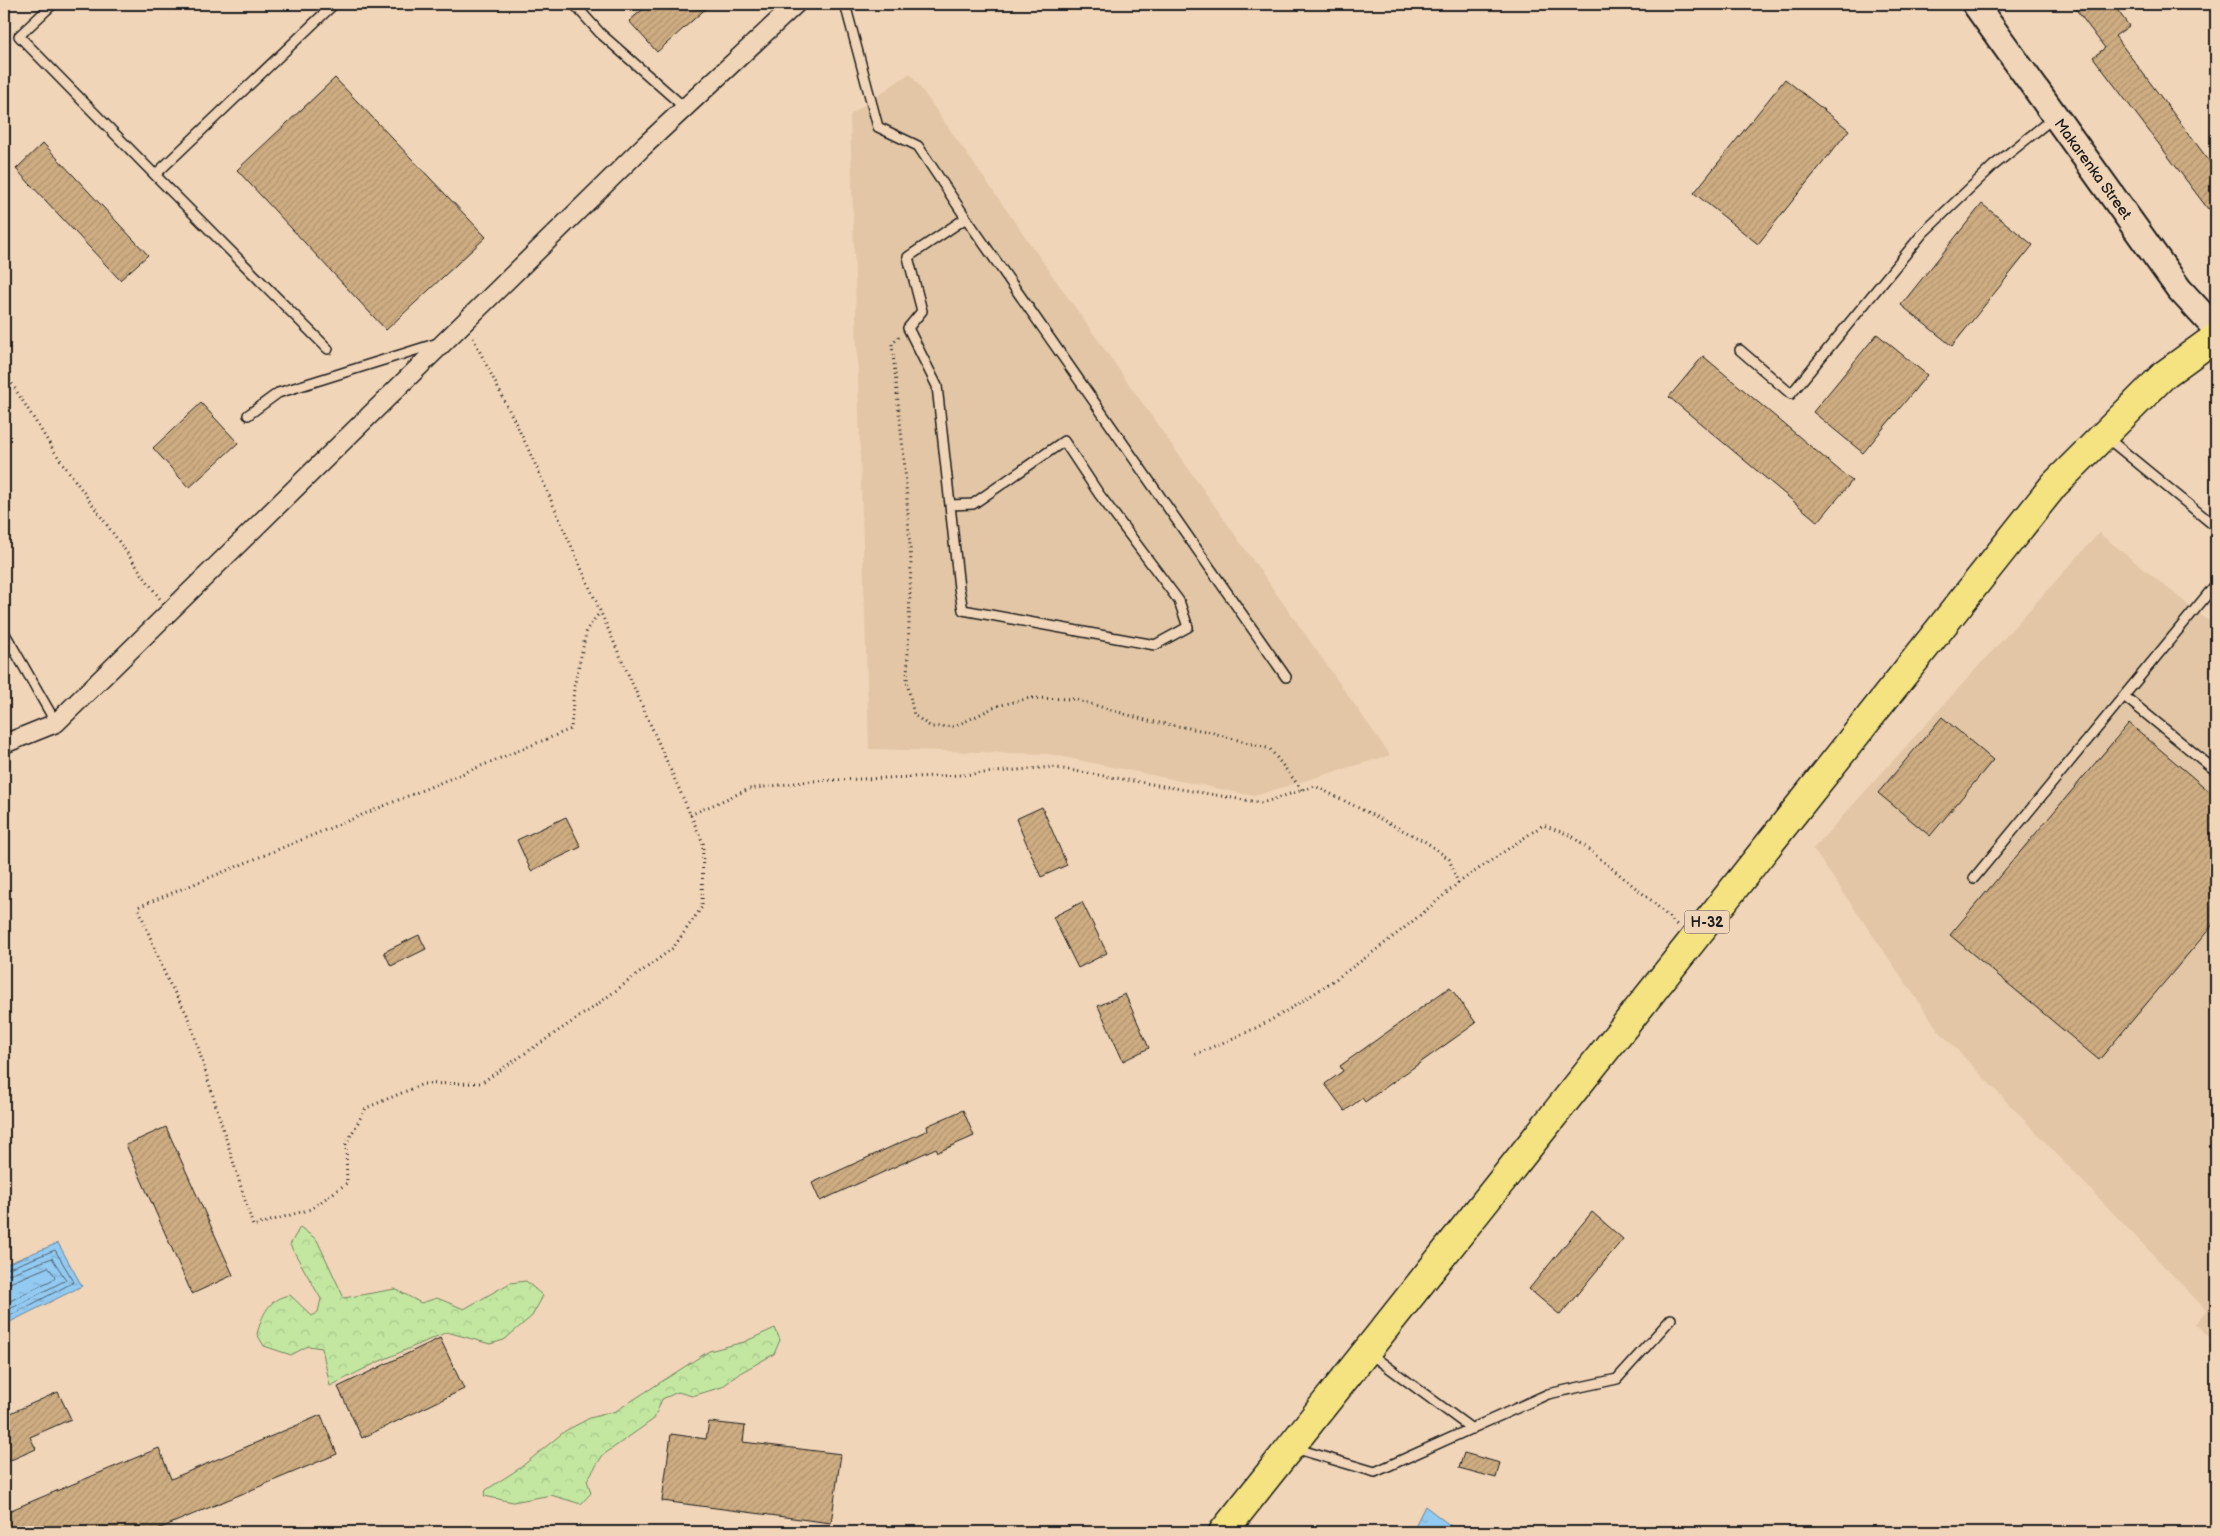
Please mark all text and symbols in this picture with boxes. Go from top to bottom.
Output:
street label: Makarenka Street [2050,115,2136,224]
road number: Н-32 [1684,910,1730,934]

